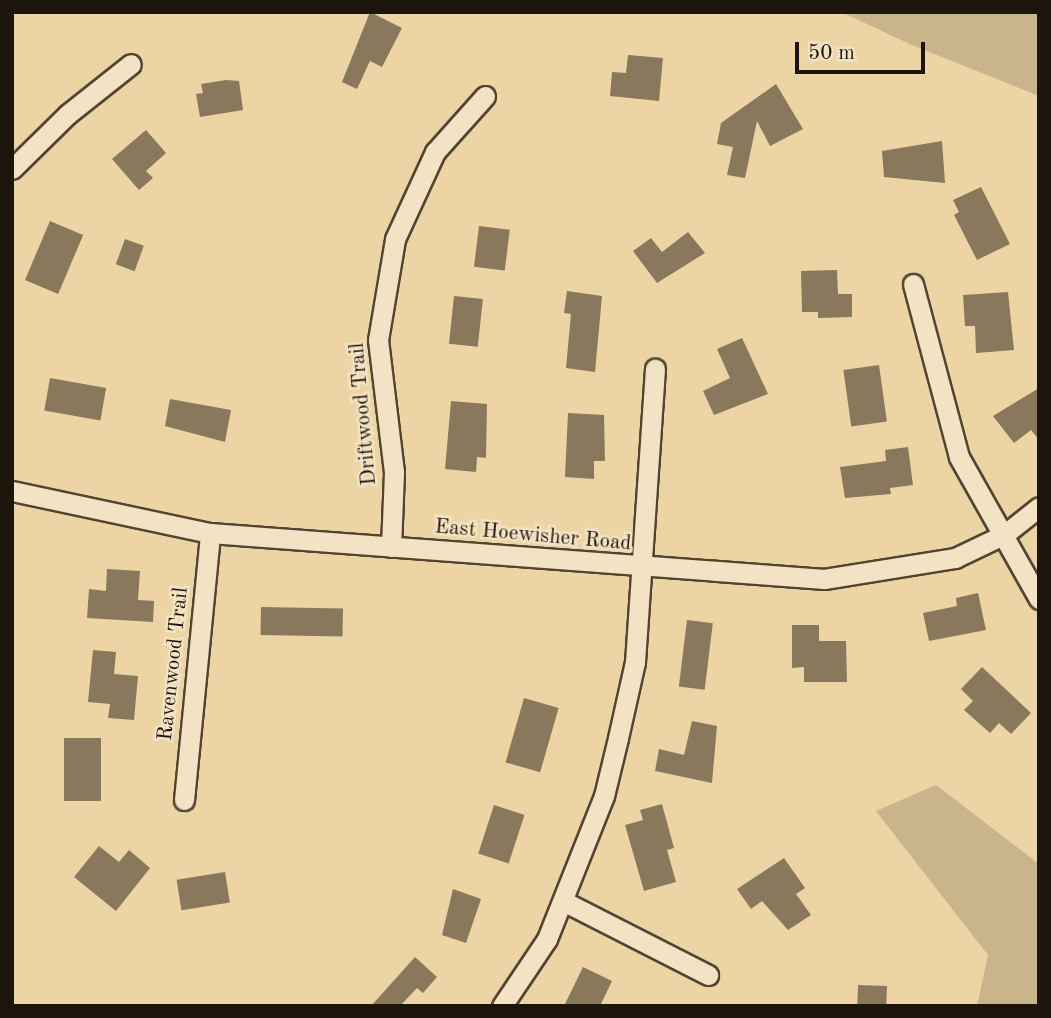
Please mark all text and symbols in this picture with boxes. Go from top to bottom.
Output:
scale bar [799,28,928,72]
text: 50 m [808,43,855,64]
street label: Driftwood Trail [345,342,383,486]
street label: East Hoewisher Road [434,515,632,557]
street label: Ravenwood Trail [153,586,195,742]

